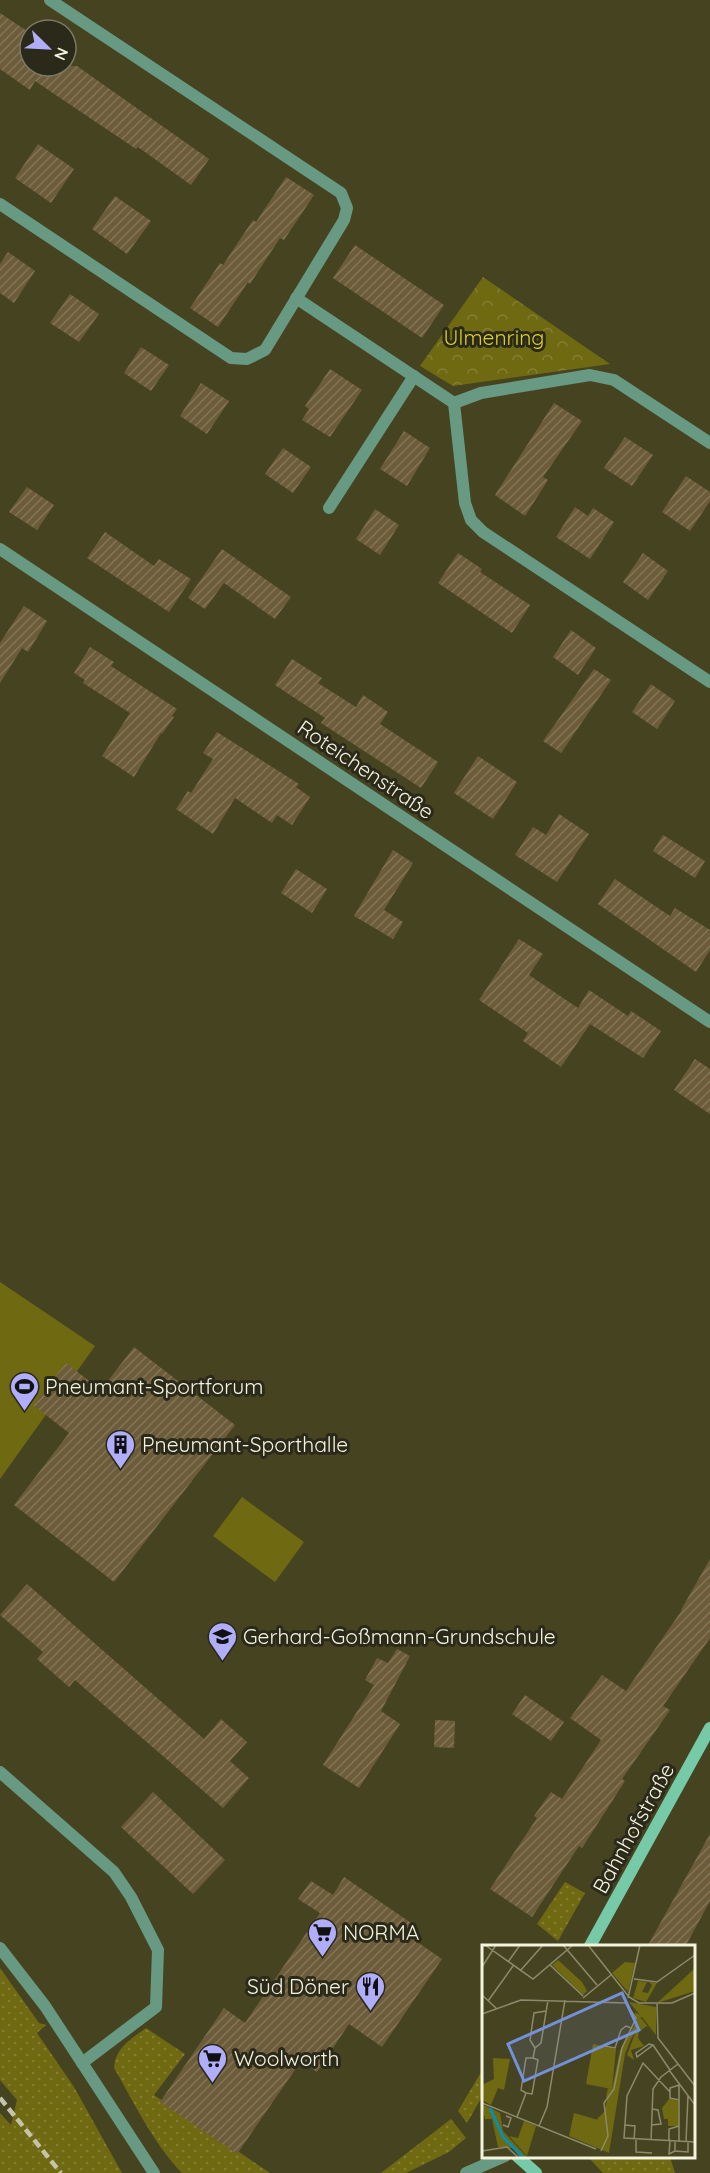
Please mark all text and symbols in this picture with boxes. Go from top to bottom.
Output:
north arrow [18,18,78,78]
text: N [50,45,73,64]
park label: Ulmenring [444,324,544,350]
street label: Roteichenstraße [293,714,439,824]
sports icon: Pneumant-Sportforum [8,1370,40,1412]
place label: Pneumant-Sportforum [45,1373,263,1399]
building icon: Pneumant-Sporthalle [105,1428,137,1470]
place label: Pneumant-Sporthalle [142,1431,348,1457]
school or university icon: Gerhard-Goßmann-Grundschule [206,1620,238,1662]
place label: Gerhard-Goßmann-Grundschule [243,1623,556,1649]
street label: Bahnhofstraße [587,1758,679,1898]
supermarket icon: NORMA [306,1916,338,1958]
place label: NORMA [343,1919,419,1945]
inset map [482,1945,695,2158]
restaurant icon: Süd Döner [354,1970,386,2012]
place label: Süd Döner [247,1973,349,1999]
supermarket icon: Woolworth [197,2042,229,2084]
place label: Woolworth [234,2045,339,2071]

